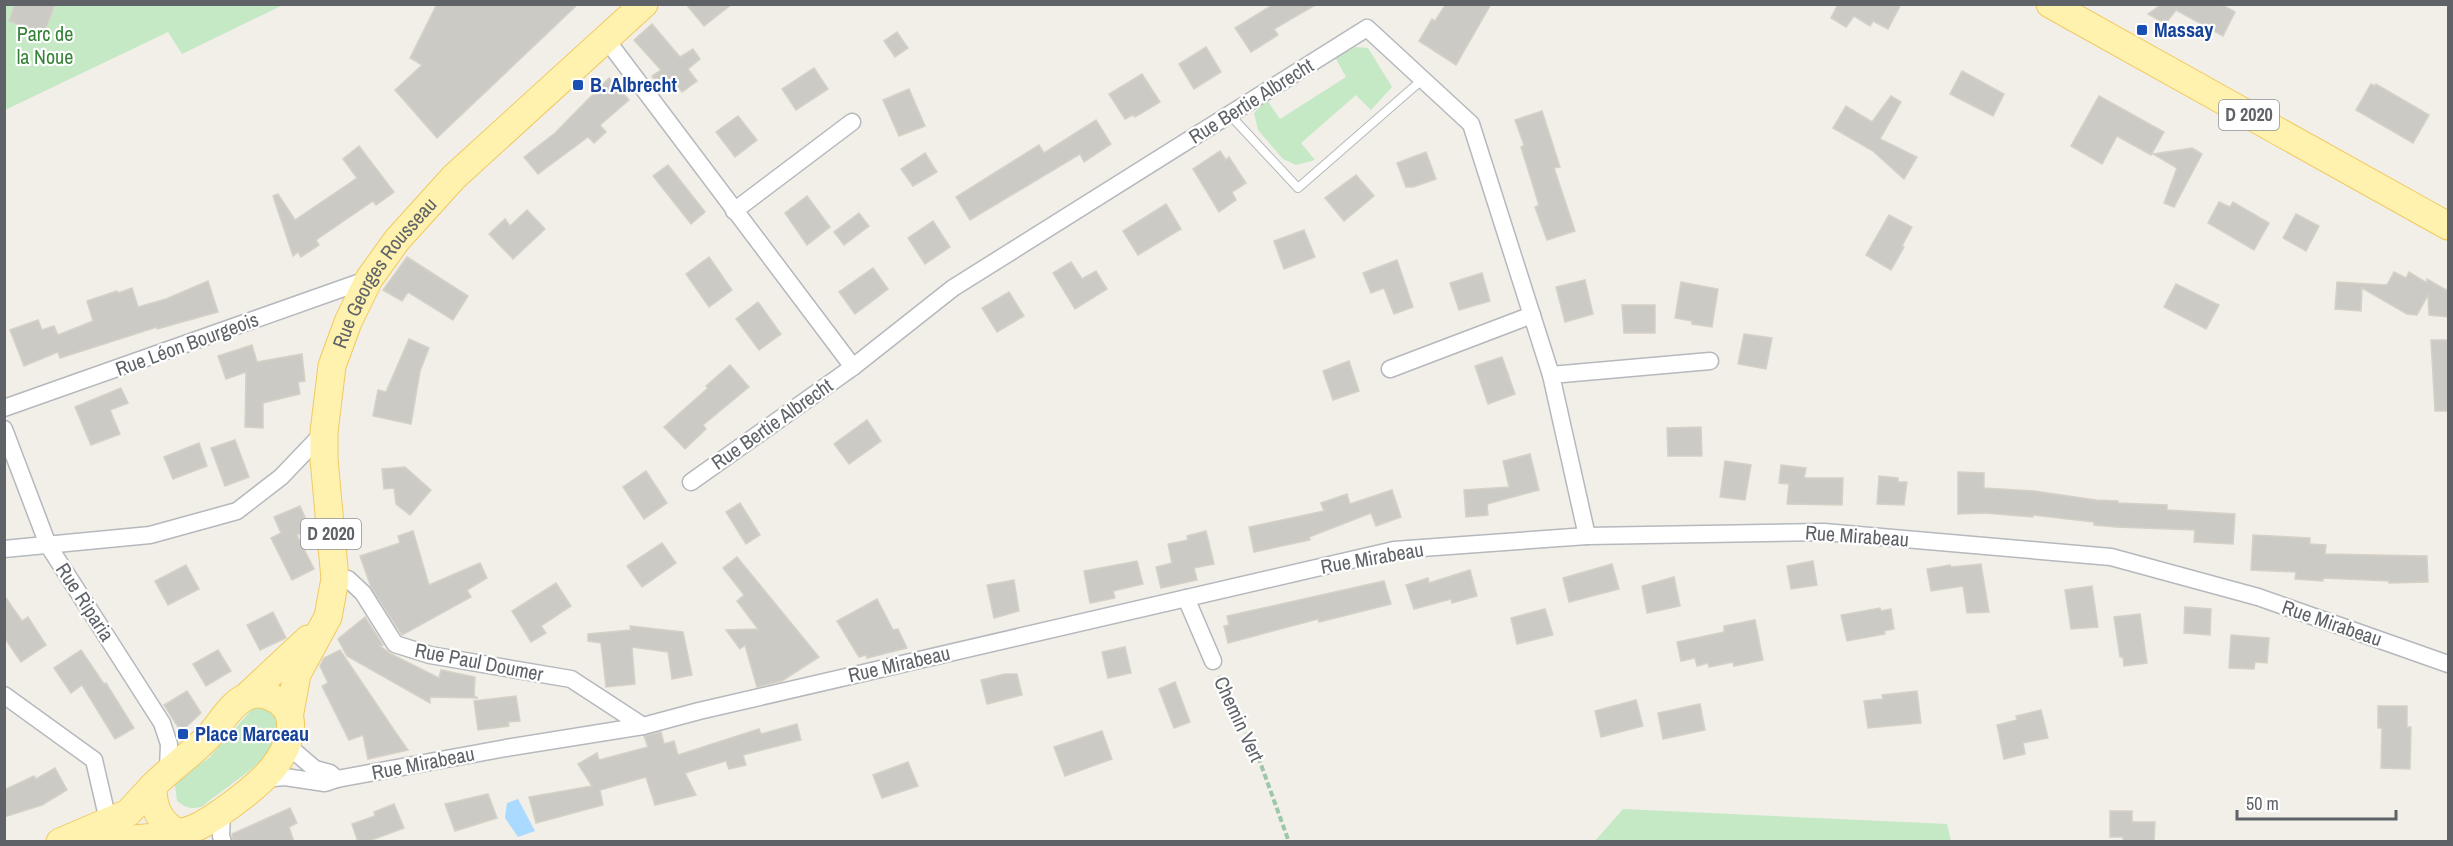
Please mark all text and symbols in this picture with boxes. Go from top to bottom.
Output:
place label: Massay [2154,16,2214,43]
park label: Parc de la Noue [17,20,73,70]
marker: Massay [2135,23,2149,37]
street label: Rue Bertie Albrecht [1183,51,1319,150]
place label: B. Albrecht [590,71,677,98]
marker: B. Albrecht [571,78,585,92]
road number: D 2020 [2219,100,2279,130]
street label: Rue Georges Rousseau [326,191,442,352]
street label: Rue Léon Bourgeois [112,305,262,382]
street label: Rue Bertie Albrecht [706,371,838,475]
street label: Rue Mirabeau [1804,518,1910,553]
road number: D 2020 [301,519,361,549]
street label: Rue Mirabeau [1318,535,1425,580]
street label: Rue Riparia [50,557,121,646]
street label: Rue Mirabeau [2279,593,2386,652]
street label: Rue Paul Doumer [413,636,546,687]
street label: Rue Mirabeau [845,639,953,688]
street label: Chemin Vert [1208,672,1271,766]
place label: Place Marceau [195,720,309,747]
marker: Place Marceau [176,727,190,741]
street label: Rue Mirabeau [369,739,476,786]
scale bar [2237,783,2396,821]
text: 50 m [2246,791,2279,816]

